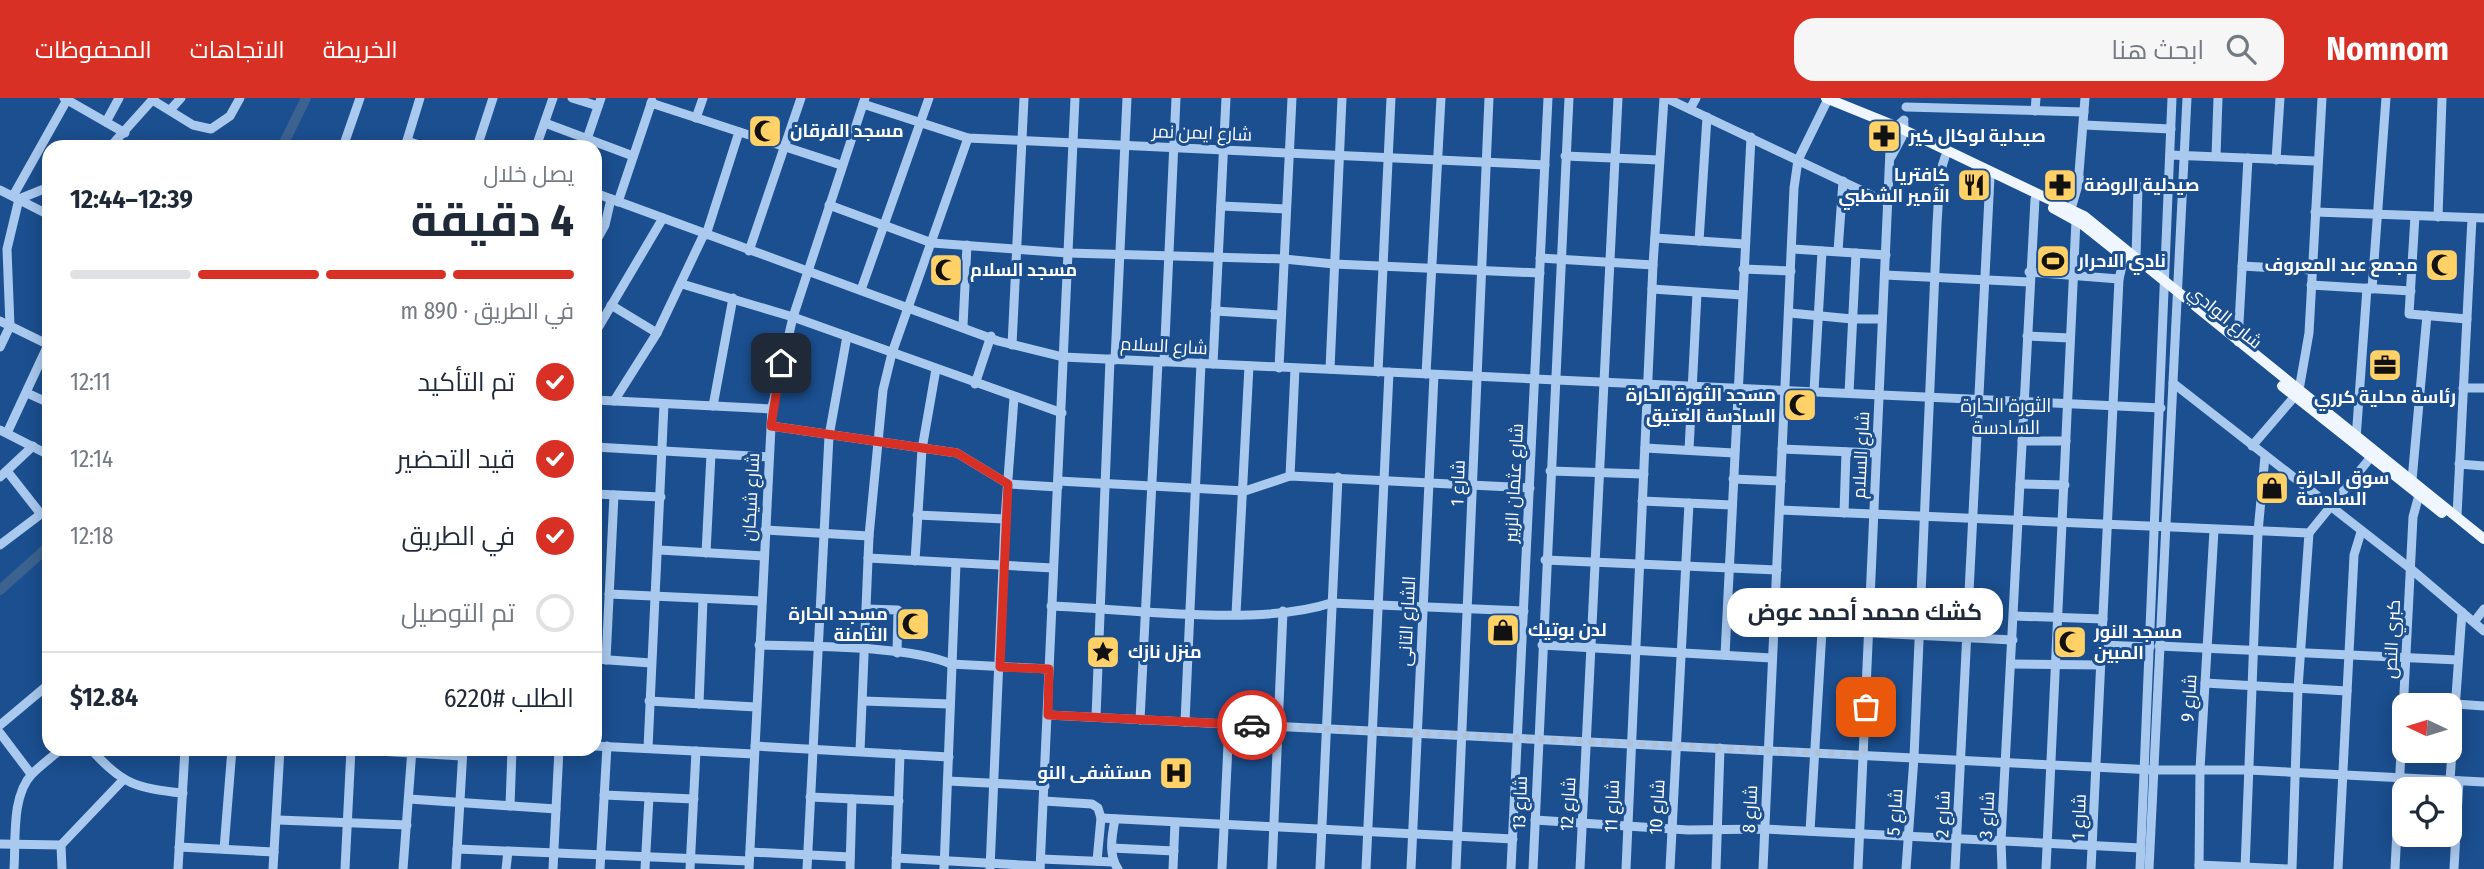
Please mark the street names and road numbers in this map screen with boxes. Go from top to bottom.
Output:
street label: شارع ايمن نمر [1151,120,1252,147]
street label: شارع الوادي [2182,280,2266,356]
street label: شارع السلام [1120,333,1208,360]
street label: شارع السلام [1848,411,1875,499]
street label: شارع عثمان الزبير [1500,423,1529,544]
street label: شارع شيكان [738,452,765,542]
street label: شارع 1 [1446,460,1471,506]
street label: الشارع التانى [1394,575,1421,667]
street label: كبري النص [2379,599,2408,679]
street label: شارع 9 [2176,673,2203,723]
street label: شارع 13 [1508,776,1533,831]
street label: شارع 12 [1556,776,1581,832]
street label: شارع 11 [1600,779,1625,833]
street label: شارع 10 [1645,779,1670,835]
street label: شارع 8 [1738,784,1763,834]
street label: شارع 5 [1882,788,1909,836]
street label: شارع 2 [1931,790,1956,838]
street label: شارع 3 [1975,791,2000,839]
street label: شارع 1 [2067,794,2092,840]

